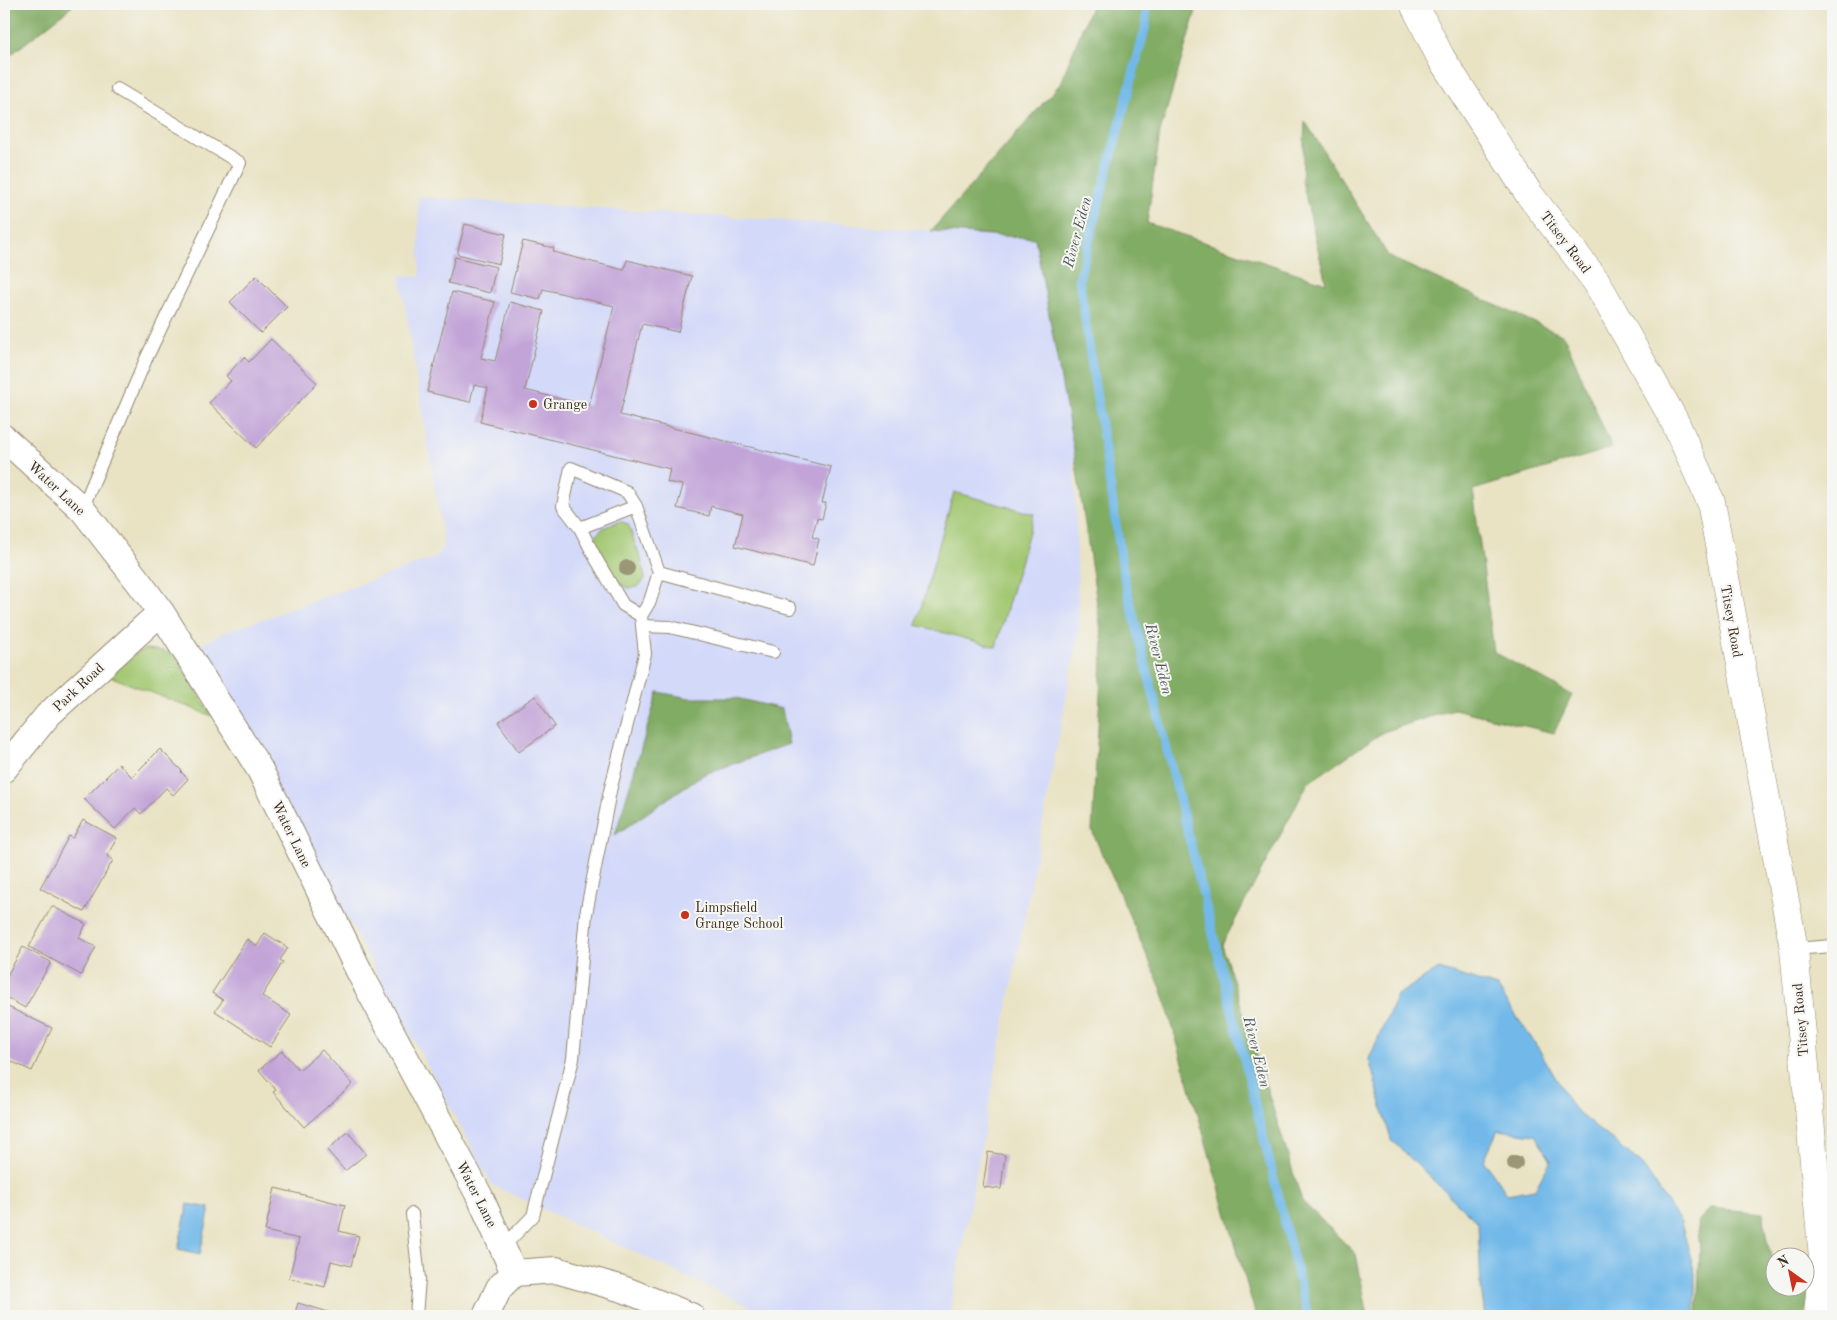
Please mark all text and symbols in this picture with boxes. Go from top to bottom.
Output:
water label: River Eden [1062,195,1095,270]
street label: Titsey Road [1537,209,1593,276]
marker: Grange [527,398,539,410]
place label: Grange [543,398,587,412]
street label: Water Lane [25,459,87,518]
street label: Titsey Road [1718,584,1744,659]
water label: River Eden [1141,621,1174,697]
street label: Park Road [51,661,107,715]
street label: Water Lane [269,799,313,870]
place label: Limpsfield Grange School [695,901,784,931]
marker: Limpsfield Grange School [679,909,691,921]
street label: Titsey Road [1791,983,1811,1057]
water label: River Eden [1239,1014,1272,1090]
street label: Water Lane [454,1159,499,1230]
north arrow [1764,1248,1814,1298]
text: N [1775,1253,1792,1271]

